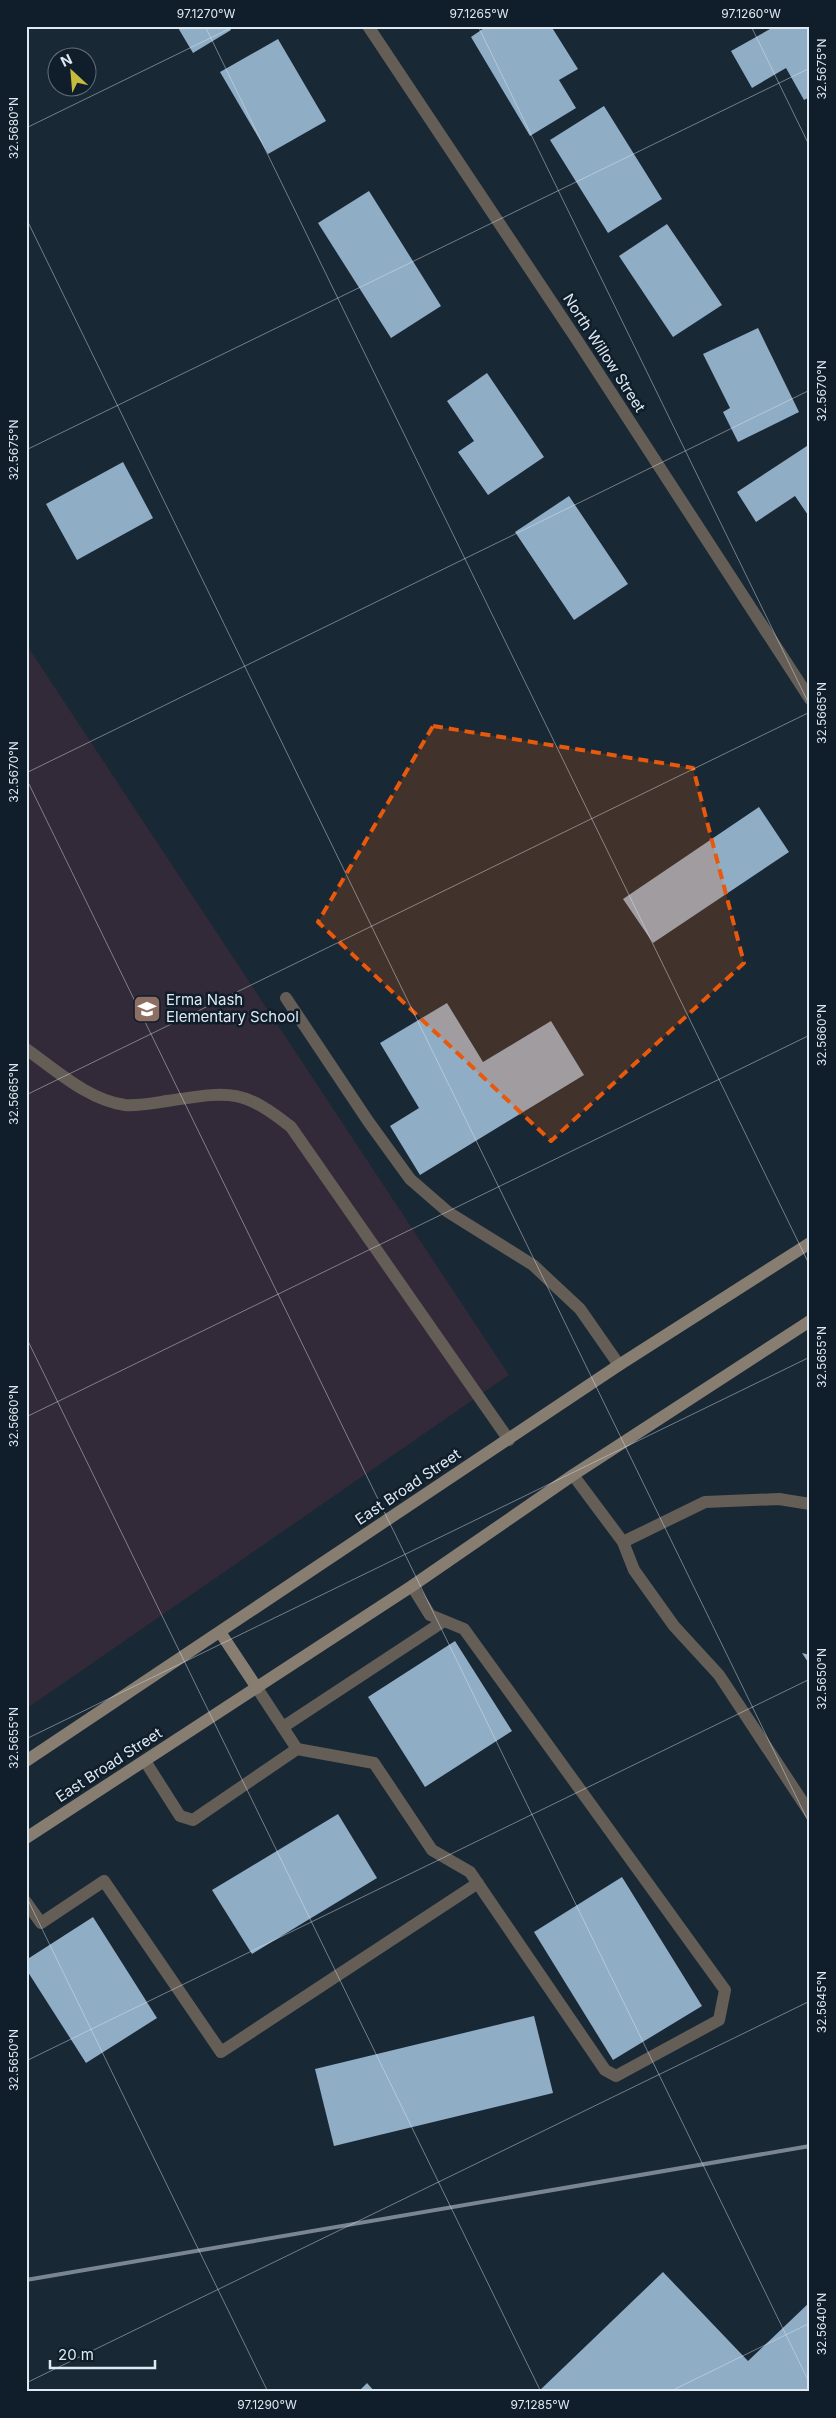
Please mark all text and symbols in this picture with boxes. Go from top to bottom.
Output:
text: 97.1270°W [177,6,235,21]
text: 97.1265°W [449,6,509,21]
text: 97.1260°W [721,6,781,21]
text: 32.5675°N [814,38,829,100]
north arrow [48,48,98,98]
text: N [58,50,75,70]
text: 32.5680°N [6,97,21,159]
street label: North Willow Street [559,290,650,416]
text: 32.5670°N [814,360,829,422]
text: 32.5675°N [6,419,21,481]
text: 32.5665°N [814,682,829,744]
text: 32.5670°N [6,741,21,803]
place label: Erma Nash Elementary School [166,990,299,1026]
school or university icon: Erma Nash Elementary School [132,994,162,1024]
text: 32.5660°N [814,1004,829,1066]
text: 32.5665°N [6,1063,21,1125]
text: 32.5655°N [814,1326,829,1388]
text: 32.5660°N [6,1385,21,1447]
street label: East Broad Street [351,1444,464,1529]
text: 32.5650°N [814,1648,829,1710]
text: 32.5655°N [6,1707,21,1769]
street label: East Broad Street [52,1723,166,1806]
text: 32.5645°N [814,1971,829,2033]
text: 32.5650°N [6,2029,21,2091]
text: 32.5640°N [814,2293,829,2355]
scale bar [50,2338,155,2370]
text: 20 m [58,2345,94,2364]
text: 97.1290°W [237,2397,297,2412]
text: 97.1285°W [510,2397,570,2412]

